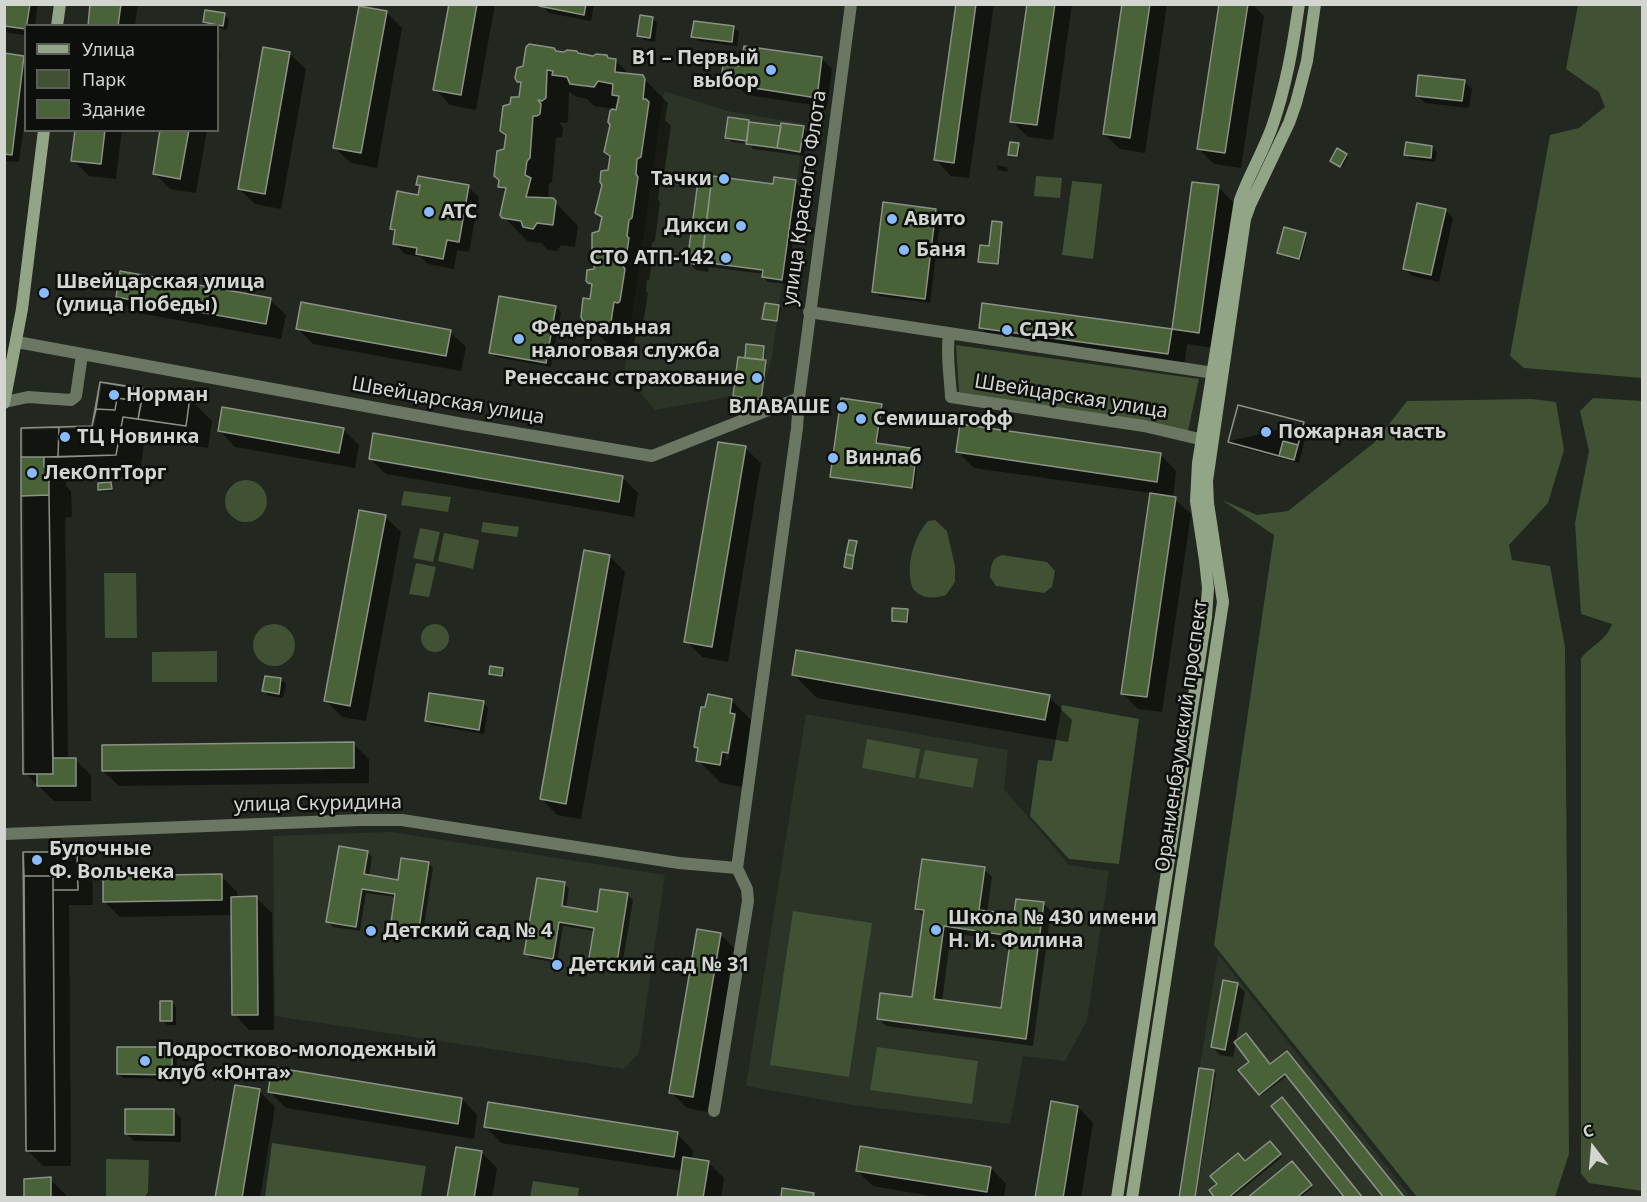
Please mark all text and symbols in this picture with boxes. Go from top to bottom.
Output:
legend [24,24,219,132]
text: Улица [82,37,135,61]
place label: В1 – Первый выбор [632,46,759,93]
marker: В1 – Первый выбор [764,63,778,77]
text: Парк [82,67,126,91]
street label: улица Красного Флота [778,89,832,307]
text: Здание [82,97,145,121]
place label: Тачки [651,167,712,191]
marker: Тачки [717,172,731,186]
place label: АТС [441,200,477,224]
marker: АТС [422,205,436,219]
place label: Авито [904,207,966,231]
marker: Авито [885,212,899,226]
place label: Дикси [664,214,729,238]
marker: Дикси [734,219,748,233]
place label: Баня [916,238,966,262]
marker: Баня [897,243,911,257]
place label: СТО АТП-142 [589,246,714,270]
marker: СТО АТП-142 [719,251,733,265]
place label: Швейцарская улица (улица Победы) [56,270,265,317]
marker: Швейцарская улица (улица Победы) [37,286,51,300]
place label: Федеральная налоговая служба [531,316,720,363]
place label: СДЭК [1019,318,1074,342]
marker: СДЭК [1000,323,1014,337]
marker: Федеральная налоговая служба [512,332,526,346]
place label: Ренессанс страхование [504,366,745,390]
street label: Швейцарская улица [973,370,1169,424]
marker: Ренессанс страхование [750,371,764,385]
street label: Швейцарская улица [350,372,546,430]
place label: Норман [126,383,208,407]
marker: Норман [107,388,121,402]
place label: ВЛАВАШЕ [729,395,830,419]
marker: ВЛАВАШЕ [835,400,849,414]
place label: Семишагофф [873,407,1013,431]
marker: Семишагофф [854,412,868,426]
place label: Пожарная часть [1278,420,1446,444]
place label: ТЦ Новинка [77,425,199,449]
marker: Пожарная часть [1259,425,1273,439]
marker: ТЦ Новинка [58,430,72,444]
place label: Винлаб [845,446,922,470]
marker: Винлаб [826,451,840,465]
place label: ЛекОптТорг [44,461,166,485]
marker: ЛекОптТорг [25,466,39,480]
street label: Ораниенбаумский проспект [1151,598,1213,874]
street label: улица Скуридина [234,791,402,817]
place label: Булочные Ф. Вольчека [49,837,174,884]
marker: Булочные Ф. Вольчека [30,853,44,867]
place label: Школа № 430 имени Н. И. Филина [948,906,1157,953]
place label: Детский сад № 4 [383,919,552,943]
marker: Школа № 430 имени Н. И. Филина [929,923,943,937]
marker: Детский сад № 4 [364,924,378,938]
place label: Детский сад № 31 [569,953,750,977]
marker: Детский сад № 31 [550,958,564,972]
place label: Подростково-молодежный клуб «Юнта» [157,1038,437,1085]
marker: Подростково-молодежный клуб «Юнта» [138,1054,152,1068]
north arrow [1563,1118,1623,1178]
text: С [1580,1119,1596,1143]

